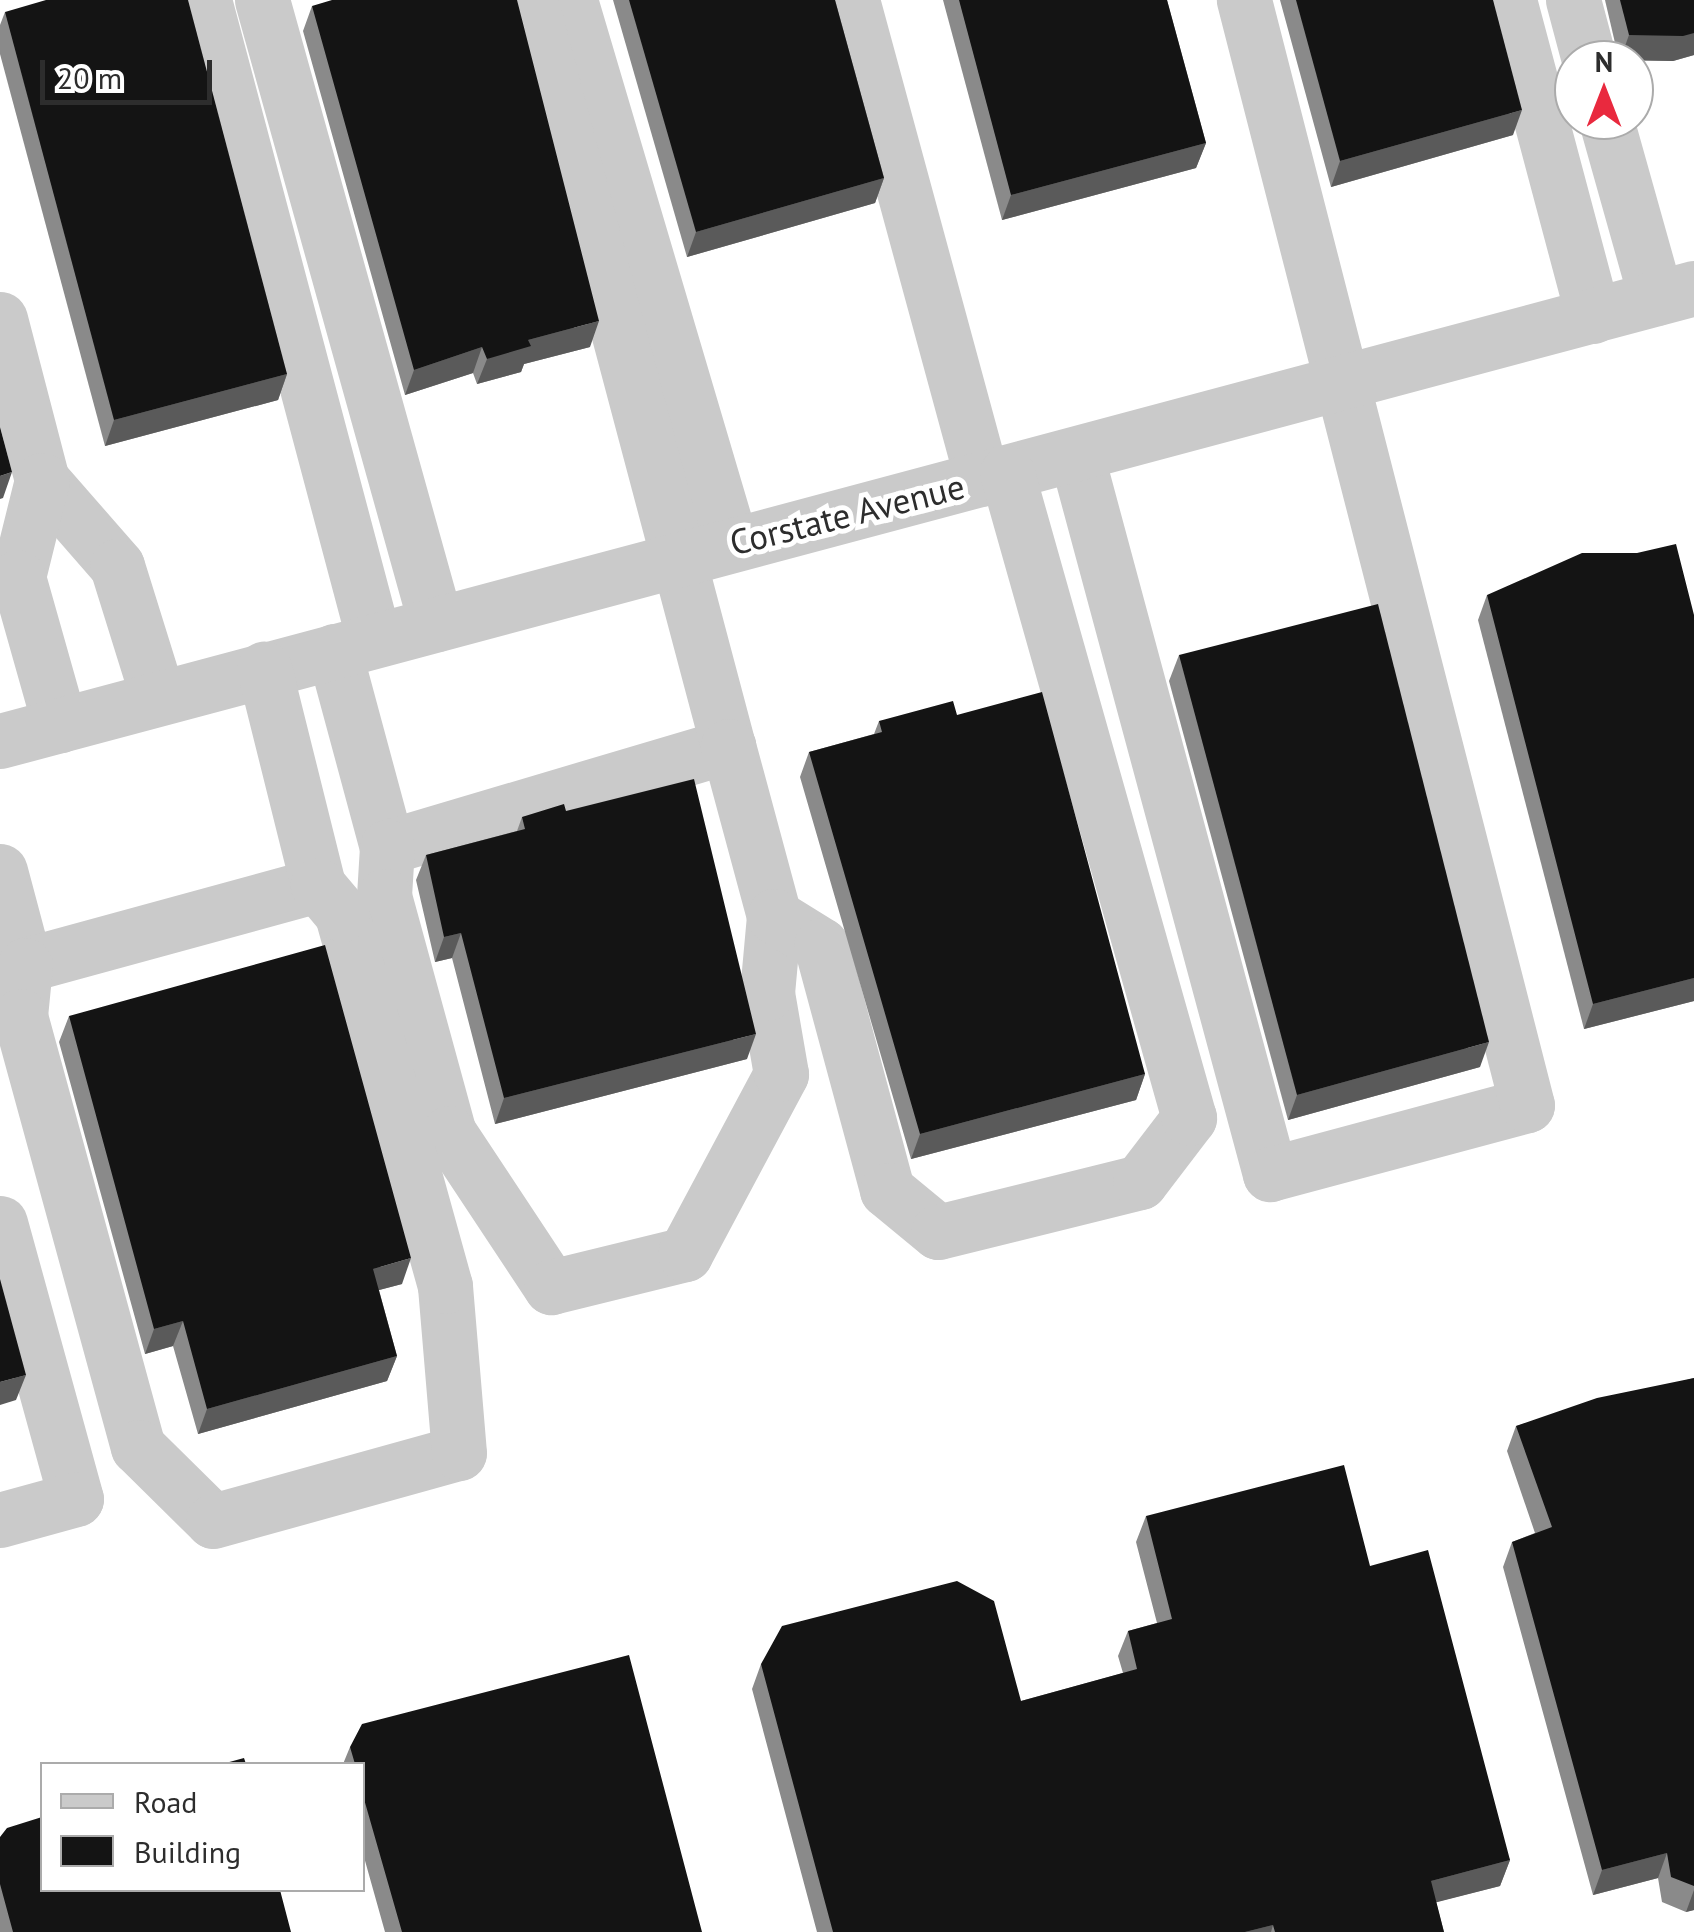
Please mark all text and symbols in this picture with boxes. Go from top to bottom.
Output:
scale bar [45,40,218,102]
north arrow [1554,40,1654,140]
text: N [1595,43,1613,80]
text: 20 m [57,58,122,97]
street label: Corstate Avenue [725,464,969,564]
legend [40,1762,365,1892]
text: Road [134,1782,198,1821]
text: Building [134,1832,241,1871]

